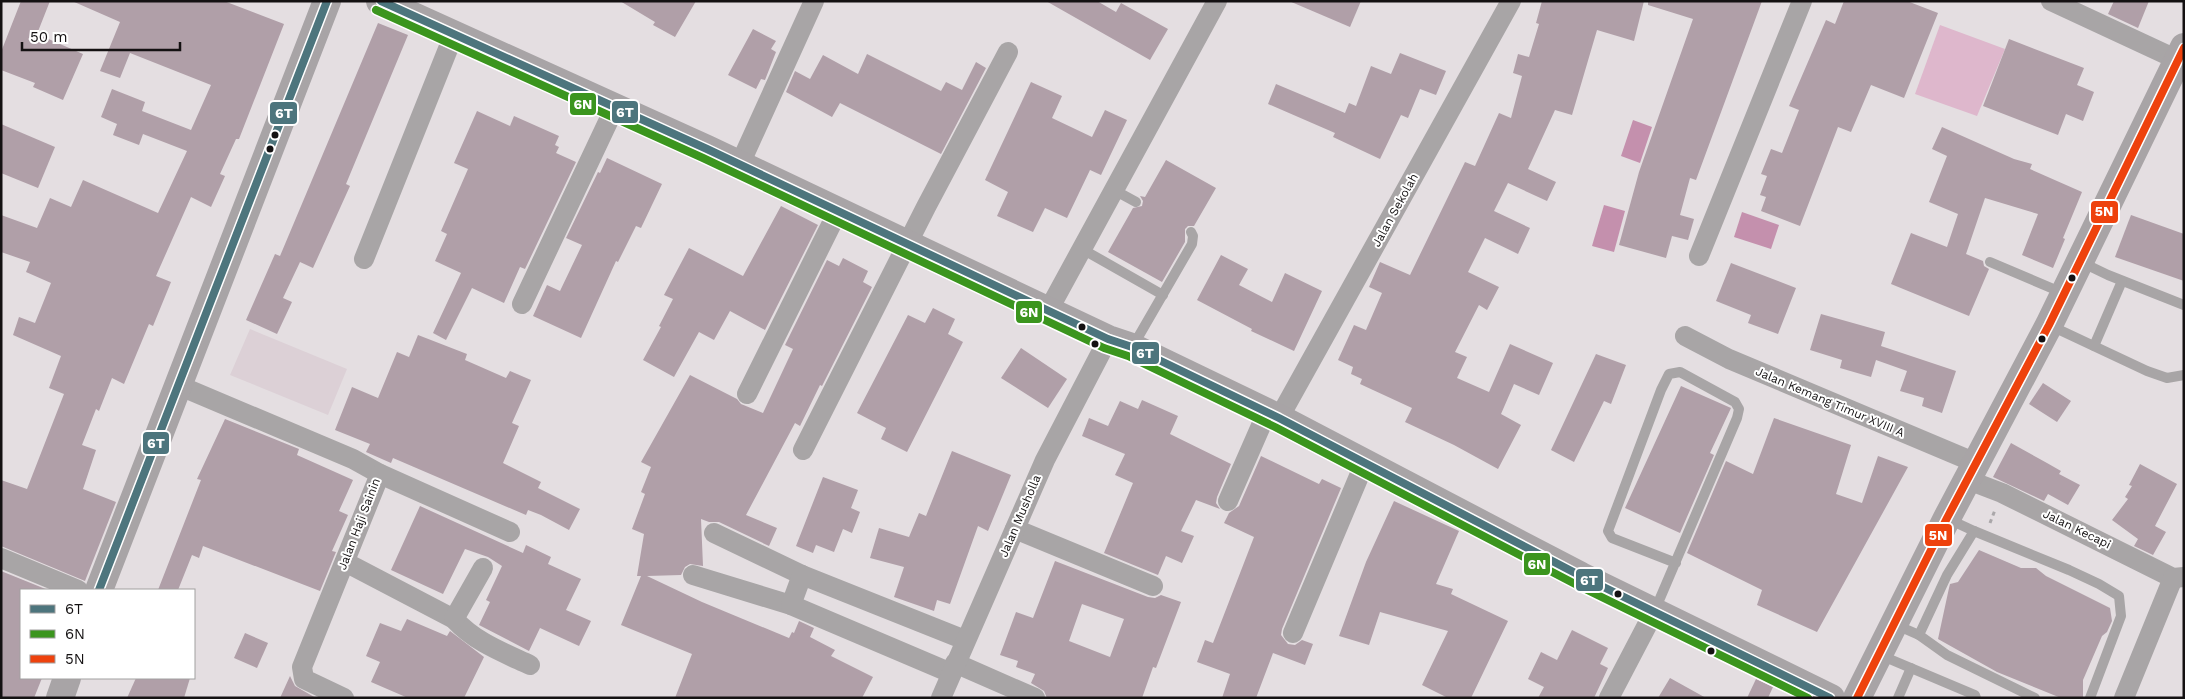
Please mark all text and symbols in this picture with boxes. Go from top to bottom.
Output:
scale bar [22,20,180,52]
text: 50 m [30,28,67,46]
line badge: 6N [569,92,597,116]
text: 6N [574,96,593,112]
line badge: 6T [611,100,639,124]
line badge: 6T [269,101,298,125]
text: 6T [616,104,634,120]
text: 6T [275,105,293,121]
unlabelled marker [270,130,280,140]
unlabelled marker [265,144,275,154]
street label: Jalan Sekolah [1369,171,1421,249]
line badge: 5N [2090,200,2119,224]
text: 5N [2095,203,2113,219]
unlabelled marker [2067,273,2077,283]
line badge: 6N [1015,300,1043,324]
text: 6N [1020,304,1039,320]
unlabelled marker [1077,322,1087,332]
unlabelled marker [2037,334,2047,344]
unlabelled marker [1090,339,1100,349]
line badge: 6T [1131,341,1160,365]
text: 6T [1136,345,1154,361]
street label: Jalan Kemang Timur XVIII A [1753,364,1907,440]
line badge: 6T [142,431,170,455]
text: 6T [147,435,165,451]
street label: Jalan Musholla [996,473,1044,559]
street label: Jalan Haji Sainin [335,476,383,572]
street label: Jalan Kecapi [2041,507,2113,551]
line badge: 5N [1924,523,1953,547]
text: 5N [1929,527,1947,543]
line badge: 6N [1523,552,1551,576]
text: 6N [1528,556,1547,572]
line badge: 6T [1575,568,1604,592]
text: 6T [1580,572,1598,588]
legend [20,589,195,679]
unlabelled marker [1613,589,1623,599]
text: 6T [65,600,83,618]
text: 6N [65,625,85,643]
unlabelled marker [1706,646,1716,656]
text: 5N [65,650,85,668]

